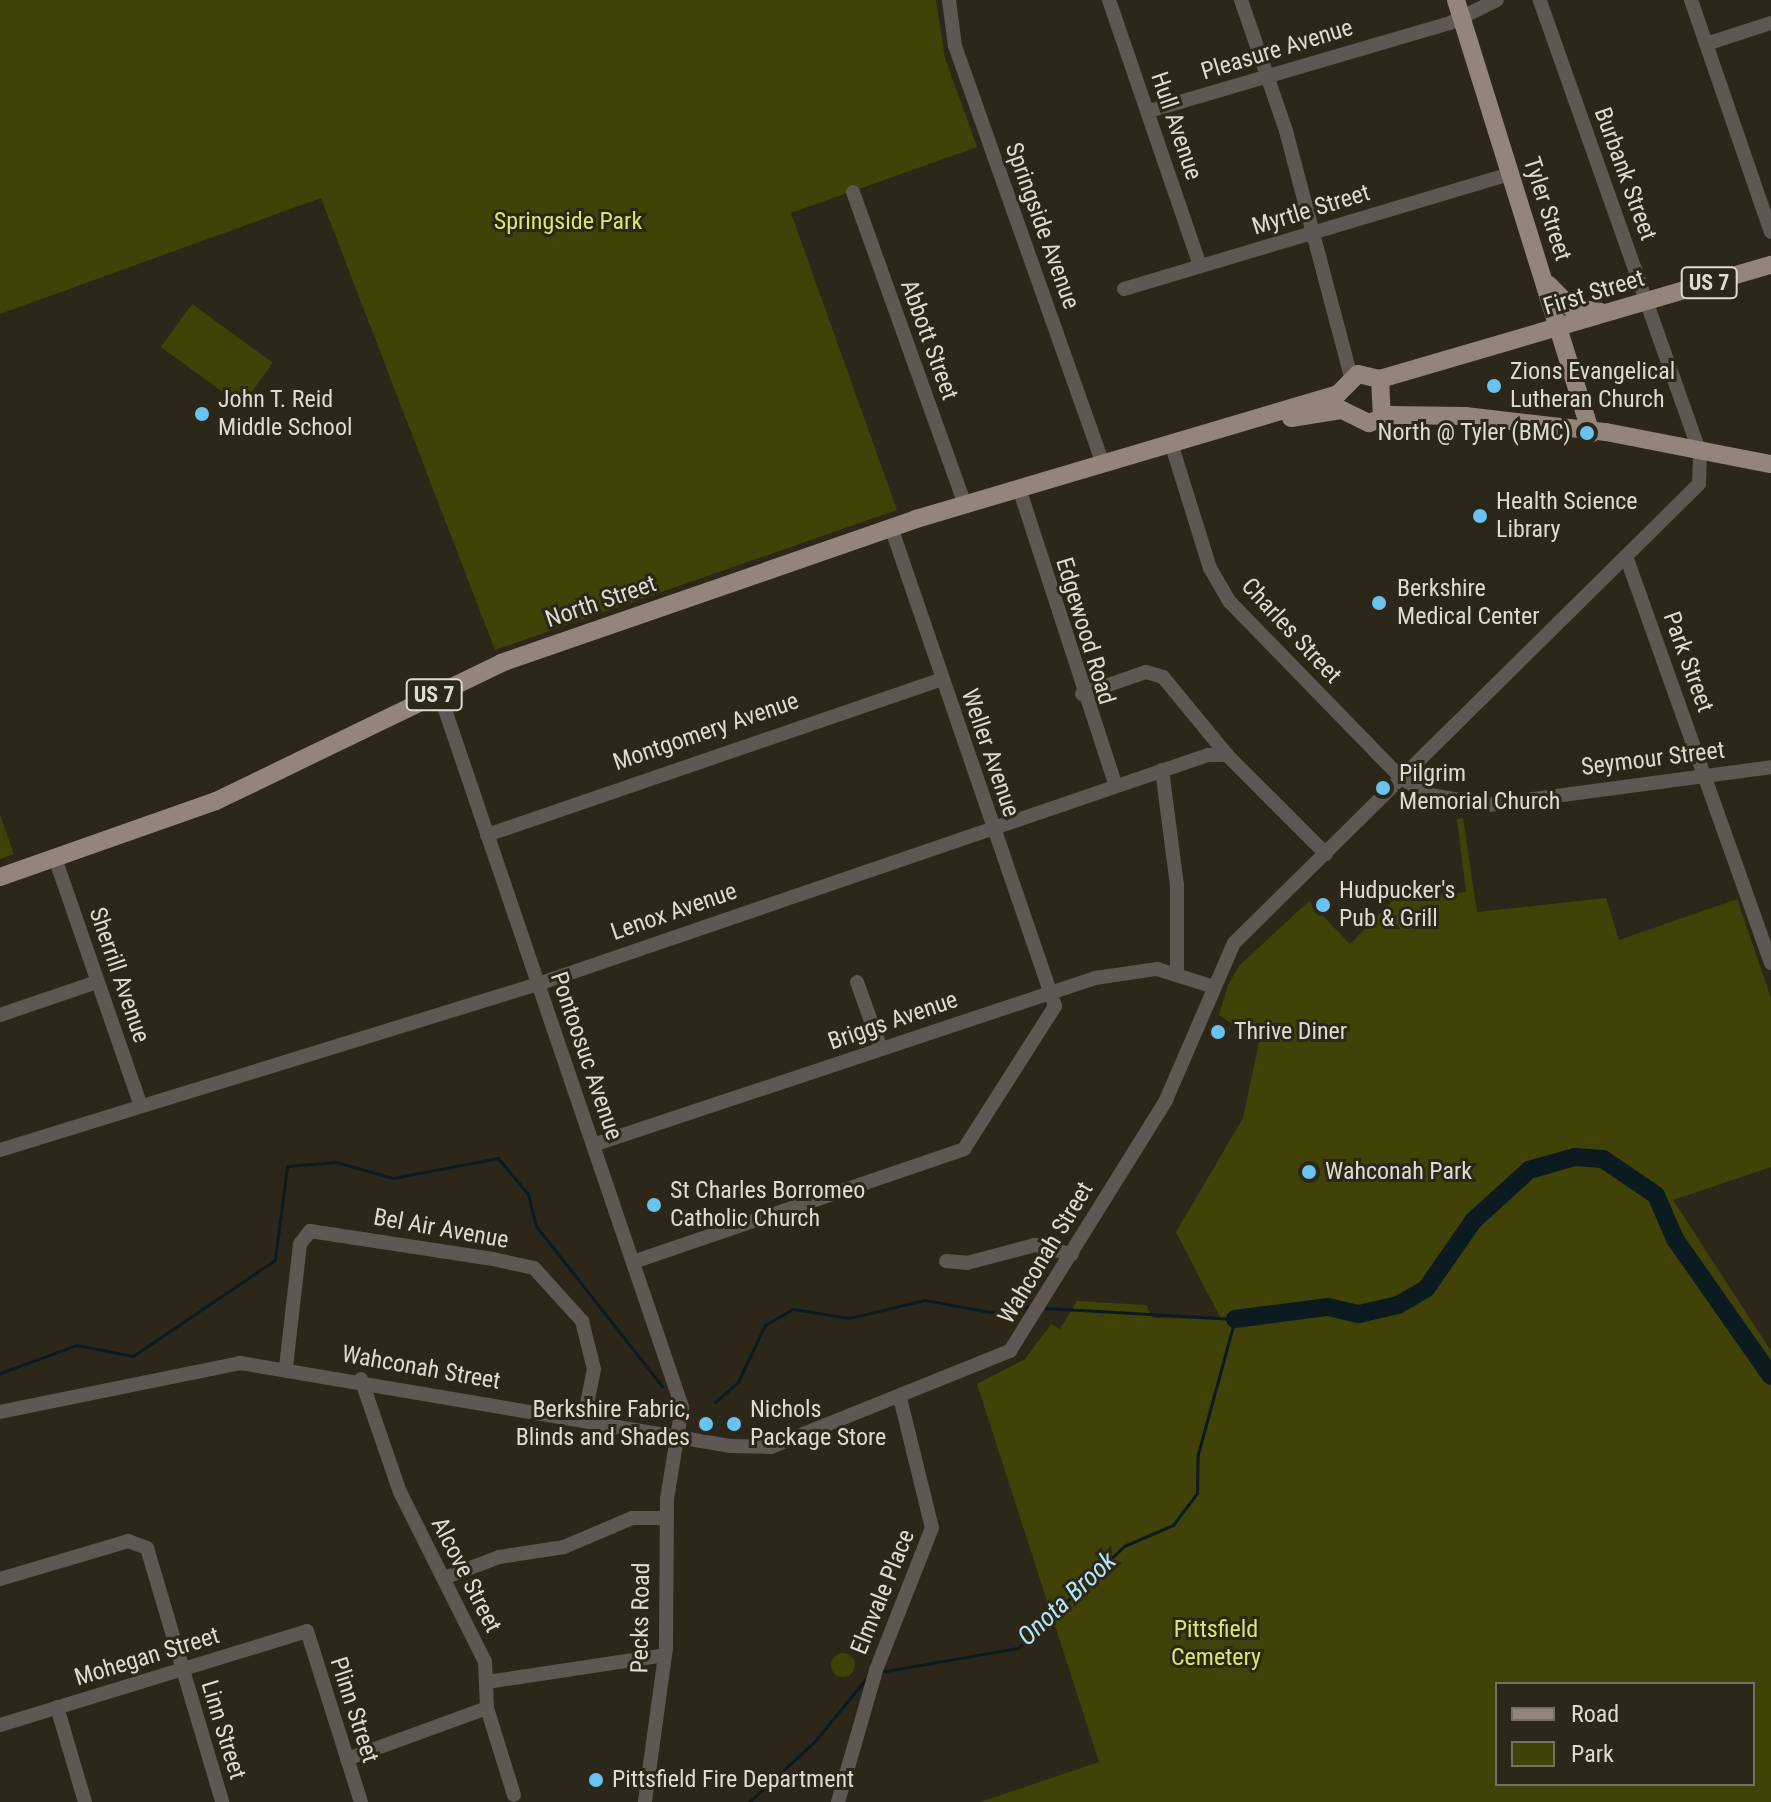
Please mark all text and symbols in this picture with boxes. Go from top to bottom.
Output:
street label: Pleasure Avenue [1198,13,1356,87]
street label: Hull Avenue [1144,68,1208,184]
street label: Burbank Street [1588,104,1662,244]
street label: Springside Avenue [999,139,1085,313]
street label: Tyler Street [1517,153,1577,265]
street label: Myrtle Street [1249,178,1373,242]
park label: Springside Park [494,208,642,236]
street label: First Street [1540,264,1648,322]
road number: US 7 [1679,265,1739,301]
street label: Abbott Street [894,276,964,404]
place label: Zions Evangelical Lutheran Church [1510,358,1675,414]
marker: Zions Evangelical Lutheran Church [1485,377,1503,395]
place label: John T. Reid Middle School [218,386,352,442]
marker: John T. Reid Middle School [193,405,211,423]
place label: North @ Tyler (BMC) [1377,419,1571,447]
marker: North @ Tyler (BMC) [1578,424,1596,442]
place label: Health Science Library [1496,488,1638,544]
marker: Health Science Library [1471,507,1489,525]
street label: Edgewood Road [1049,554,1121,708]
street label: North Street [542,570,660,634]
street label: Charles Street [1235,572,1347,690]
place label: Berkshire Medical Center [1397,575,1540,631]
marker: Berkshire Medical Center [1368,592,1390,614]
street label: Park Street [1657,608,1719,716]
road number: US 7 [404,677,464,713]
street label: Weller Avenue [955,685,1025,821]
street label: Montgomery Avenue [609,687,803,777]
street label: Seymour Street [1580,736,1726,782]
place label: Pilgrim Memorial Church [1399,760,1560,816]
marker: Pilgrim Memorial Church [1374,779,1392,797]
street label: Lenox Avenue [607,877,741,947]
place label: Hudpucker's Pub & Grill [1339,877,1455,933]
marker: Hudpucker's Pub & Grill [1314,896,1332,914]
street label: Sherrill Avenue [82,904,156,1046]
street label: Pontoosuc Avenue [544,968,628,1144]
street label: Briggs Avenue [824,985,962,1057]
place label: Thrive Diner [1234,1018,1347,1046]
marker: Thrive Diner [1209,1023,1227,1041]
place label: Wahconah Park [1325,1158,1472,1186]
marker: Wahconah Park [1300,1163,1318,1181]
place label: St Charles Borromeo Catholic Church [670,1177,865,1233]
street label: Wahconah Street [992,1177,1100,1329]
marker: St Charles Borromeo Catholic Church [645,1196,663,1214]
street label: Bel Air Avenue [371,1203,511,1255]
street label: Wahconah Street [339,1340,503,1396]
place label: Berkshire Fabric, Blinds and Shades [516,1396,690,1452]
place label: Nichols Package Store [750,1396,886,1452]
marker: Berkshire Fabric, Blinds and Shades [697,1415,715,1433]
marker: Nichols Package Store [725,1415,743,1433]
street label: Alcove Street [425,1513,507,1637]
street label: Elmvale Place [845,1525,921,1659]
water label: Onota Brook [1011,1546,1123,1652]
street label: Pecks Road [626,1562,656,1674]
park label: Pittsfield Cemetery [1171,1616,1261,1672]
street label: Mohegan Street [71,1621,223,1693]
street label: Plinn Street [323,1654,385,1766]
street label: Linn Street [194,1677,252,1783]
legend [1495,1682,1755,1786]
text: Road [1571,1700,1619,1728]
text: Park [1571,1740,1614,1768]
place label: Pittsfield Fire Department [612,1766,854,1794]
marker: Pittsfield Fire Department [587,1771,605,1789]

